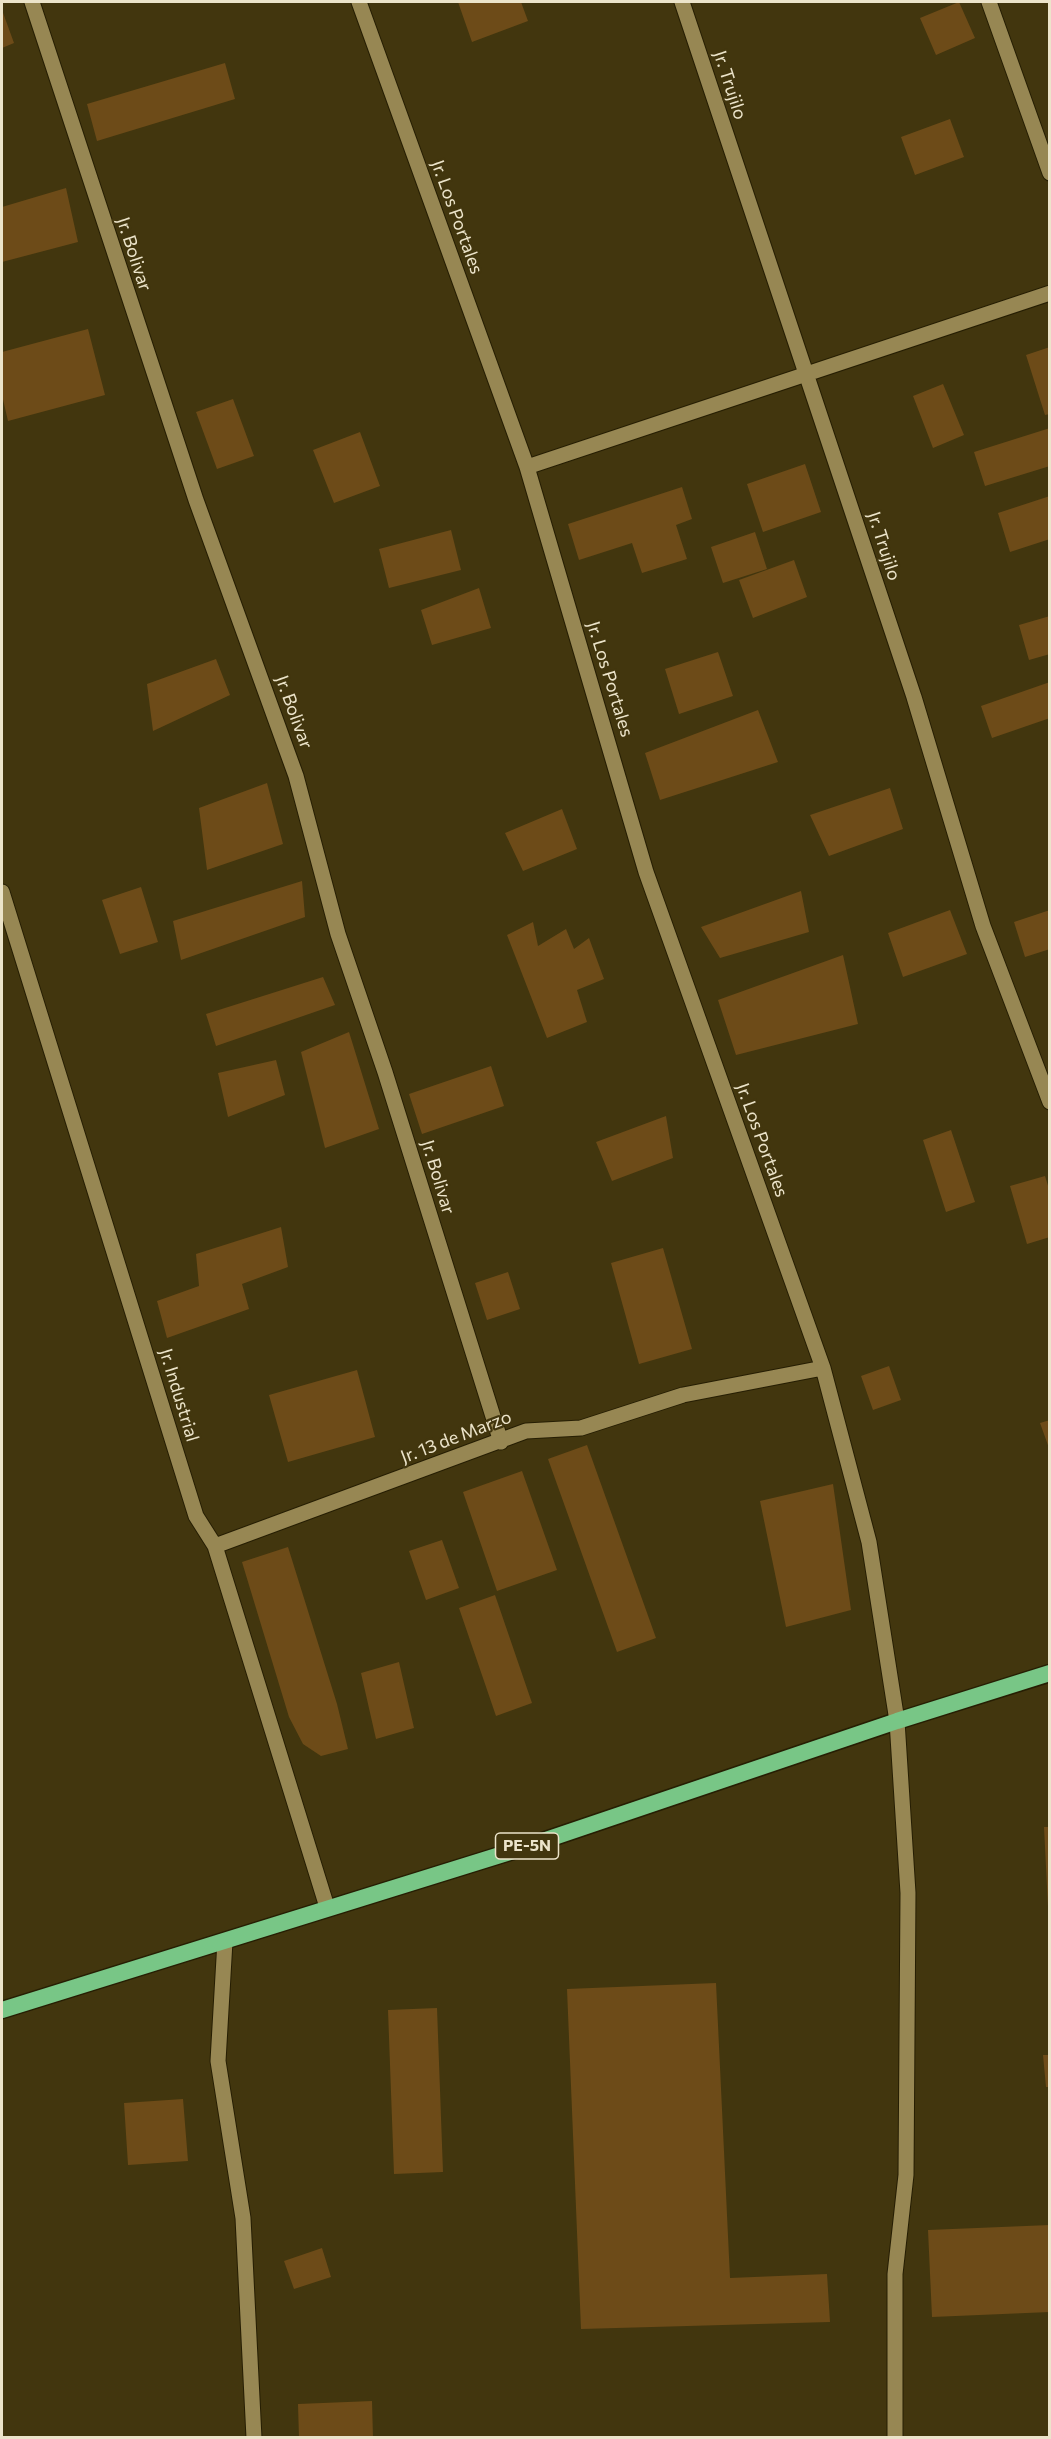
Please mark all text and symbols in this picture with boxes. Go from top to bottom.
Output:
street label: Jr. Trujilo [709,48,751,122]
street label: Jr. Los Portales [426,157,488,277]
street label: Jr. Bolivar [112,214,156,294]
street label: Jr. Trujilo [863,509,905,583]
street label: Jr. Los Portales [582,619,638,739]
street label: Jr. Bolivar [271,672,317,752]
street label: Jr. Los Portales [731,1080,793,1200]
street label: Jr. Bolivar [416,1137,460,1217]
street label: Jr. Industrial [155,1346,203,1444]
street label: Jr. 13 de Marzo [397,1406,515,1468]
road number: PE-5N [496,1833,558,1859]

